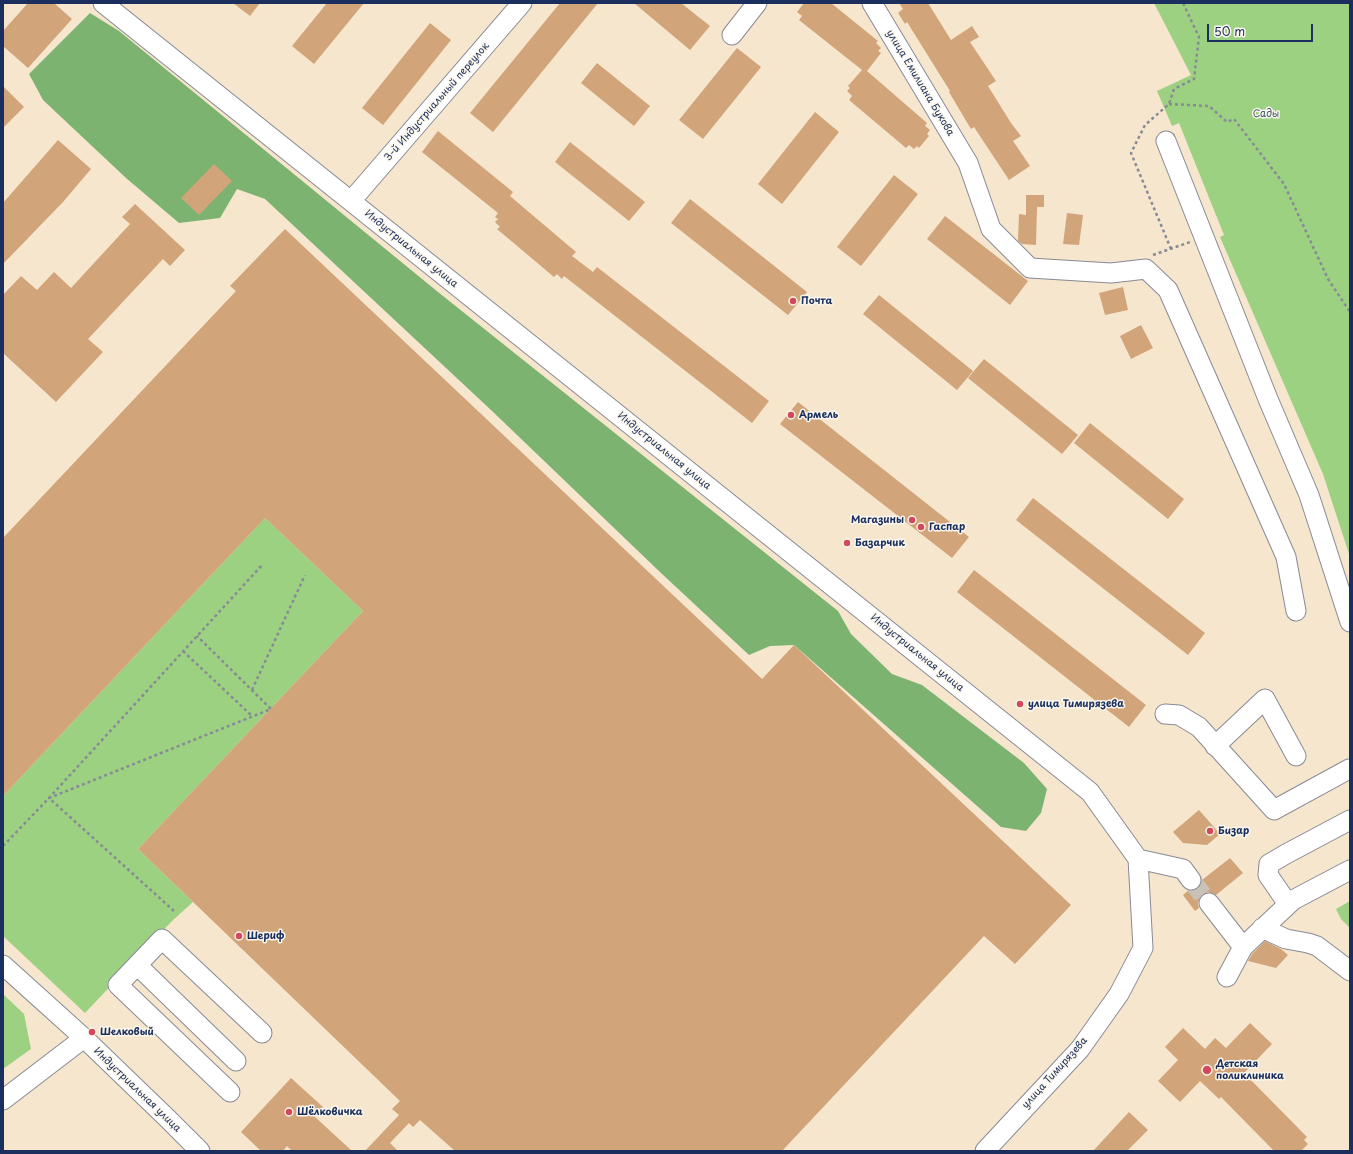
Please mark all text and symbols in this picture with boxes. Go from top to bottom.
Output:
scale bar [1209,16,1315,42]
text: 50 m [1214,22,1245,40]
street label: улица Емилиана Букова [884,28,956,138]
street label: 3-й Индустриальный переулок [382,40,492,164]
park label: Сады [1253,108,1279,120]
street label: Индустриальная улица [362,208,460,290]
place label: Почта [801,295,832,307]
marker: Почта [788,296,798,306]
place label: Армель [799,409,838,421]
street label: Индустриальная улица [615,410,713,492]
marker: Армель [786,410,796,420]
place label: Магазины [851,514,904,526]
marker: Магазины [907,515,917,525]
place label: Гаспар [929,521,965,533]
marker: Гаспар [916,522,926,532]
place label: Базарчик [855,537,905,549]
marker: Базарчик [842,538,852,548]
street label: Индустриальная улица [868,612,966,694]
place label: улица Тимирязева [1028,698,1124,710]
marker: улица Тимирязева [1015,699,1025,709]
place label: Бизар [1218,825,1249,837]
marker: Бизар [1205,826,1215,836]
place label: Шериф [247,930,284,942]
marker: Шериф [234,931,244,941]
place label: Шелковый [100,1026,154,1038]
marker: Шелковый [87,1027,97,1037]
street label: улица Тимирязева [1020,1035,1090,1111]
street label: Индустриальная улица [91,1045,183,1135]
place label: Детская поликлиника [1216,1058,1284,1082]
marker: Детская поликлиника [1201,1064,1213,1076]
place label: Шёлковичка [297,1106,363,1118]
marker: Шёлковичка [284,1107,294,1117]

